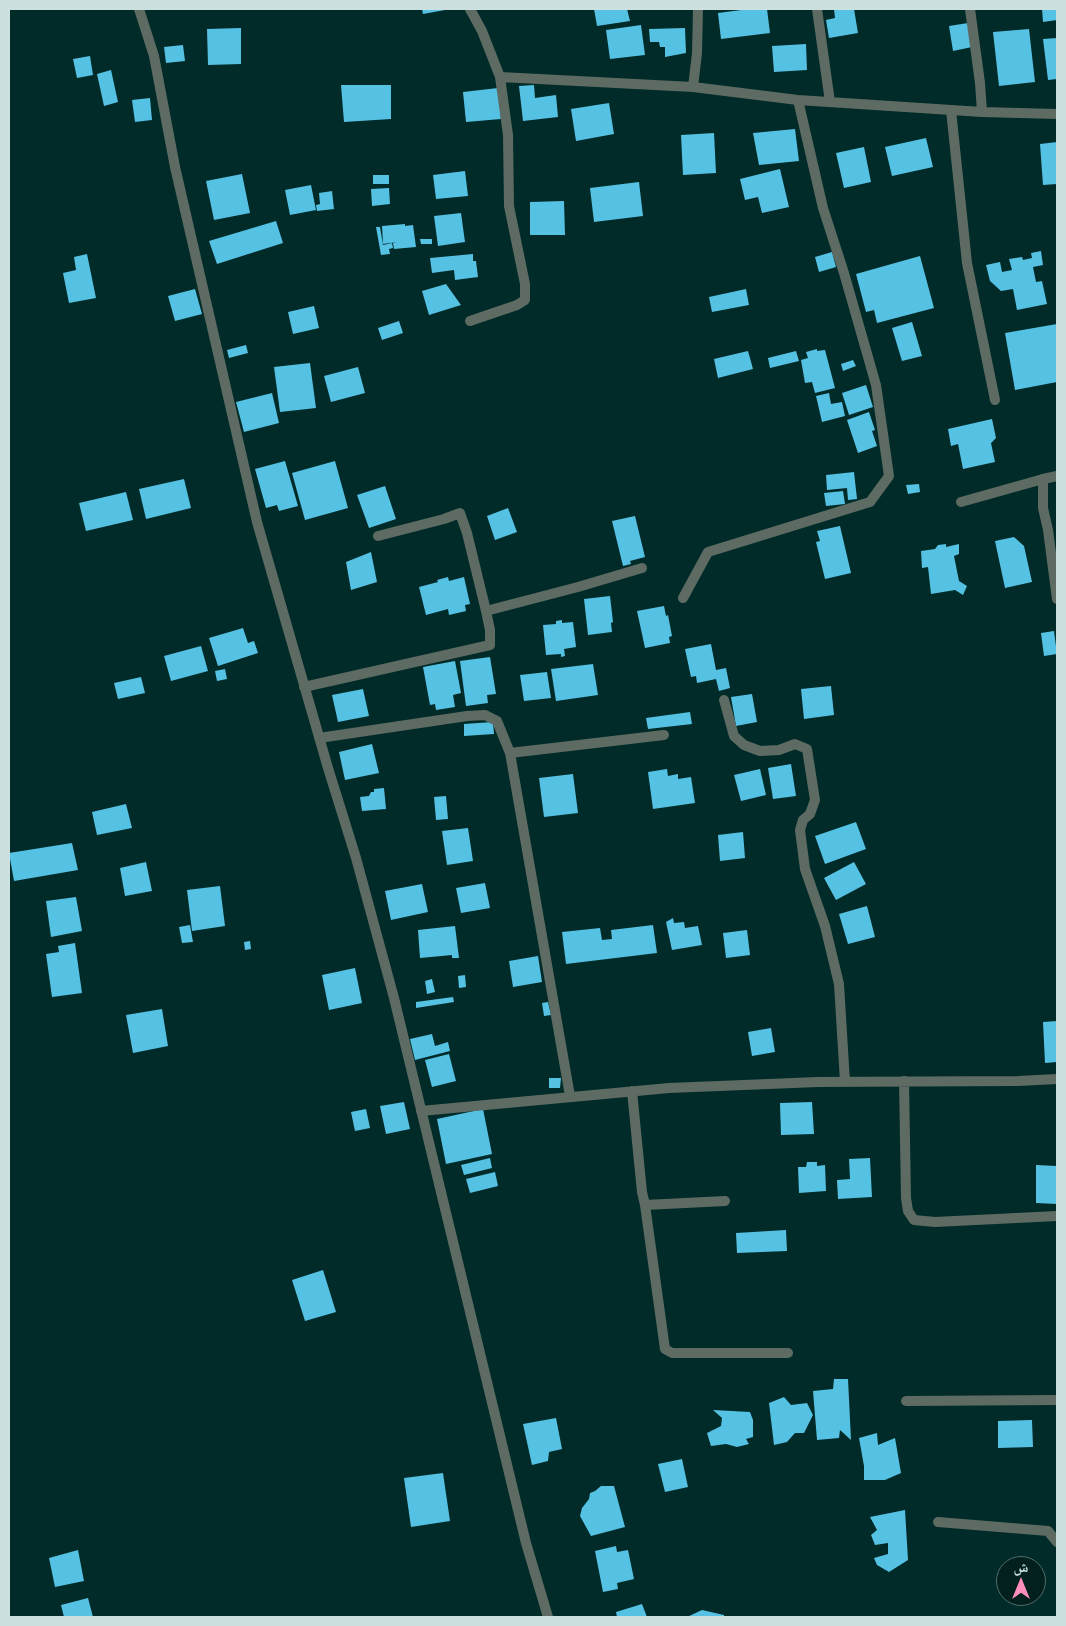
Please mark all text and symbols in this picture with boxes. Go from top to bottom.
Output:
north arrow [996,1556,1046,1606]
text: ش [1014,1557,1028,1576]

